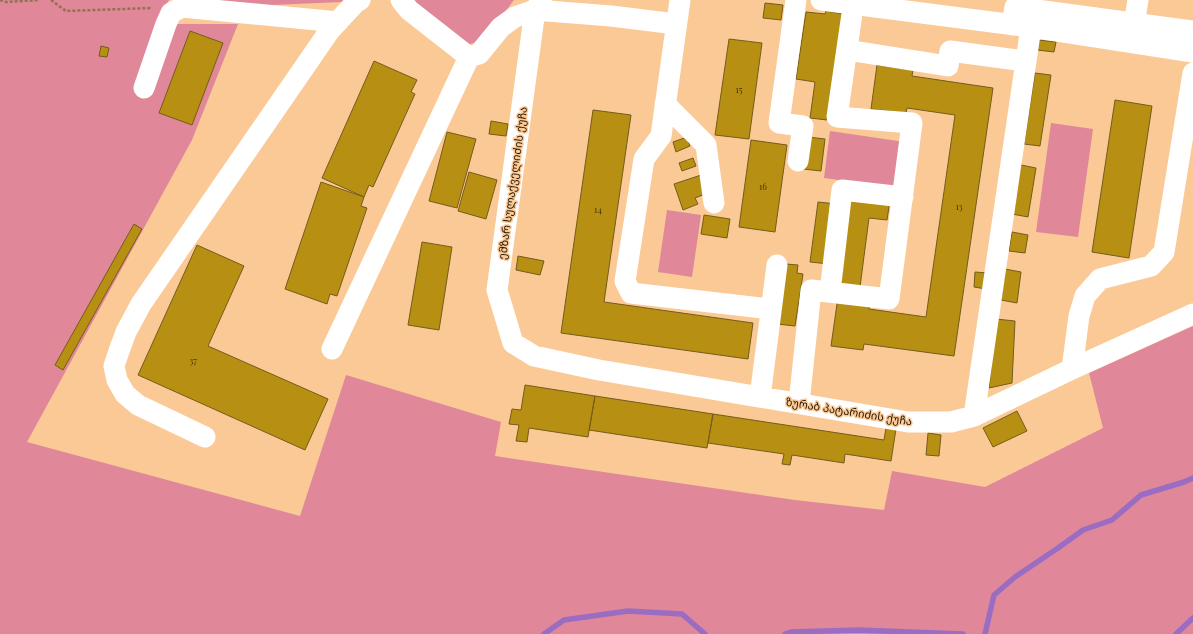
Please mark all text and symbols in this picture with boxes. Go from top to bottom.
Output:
house number: 15 [736,83,743,95]
street label: ემზარ სულაქველიძის ქუჩა [494,106,530,260]
house number: 16 [759,180,767,192]
house number: 13 [955,200,963,212]
house number: 14 [594,203,602,215]
house number: 37 [189,354,197,366]
street label: ზურაბ პატარიძის ქუჩა [785,394,913,428]

